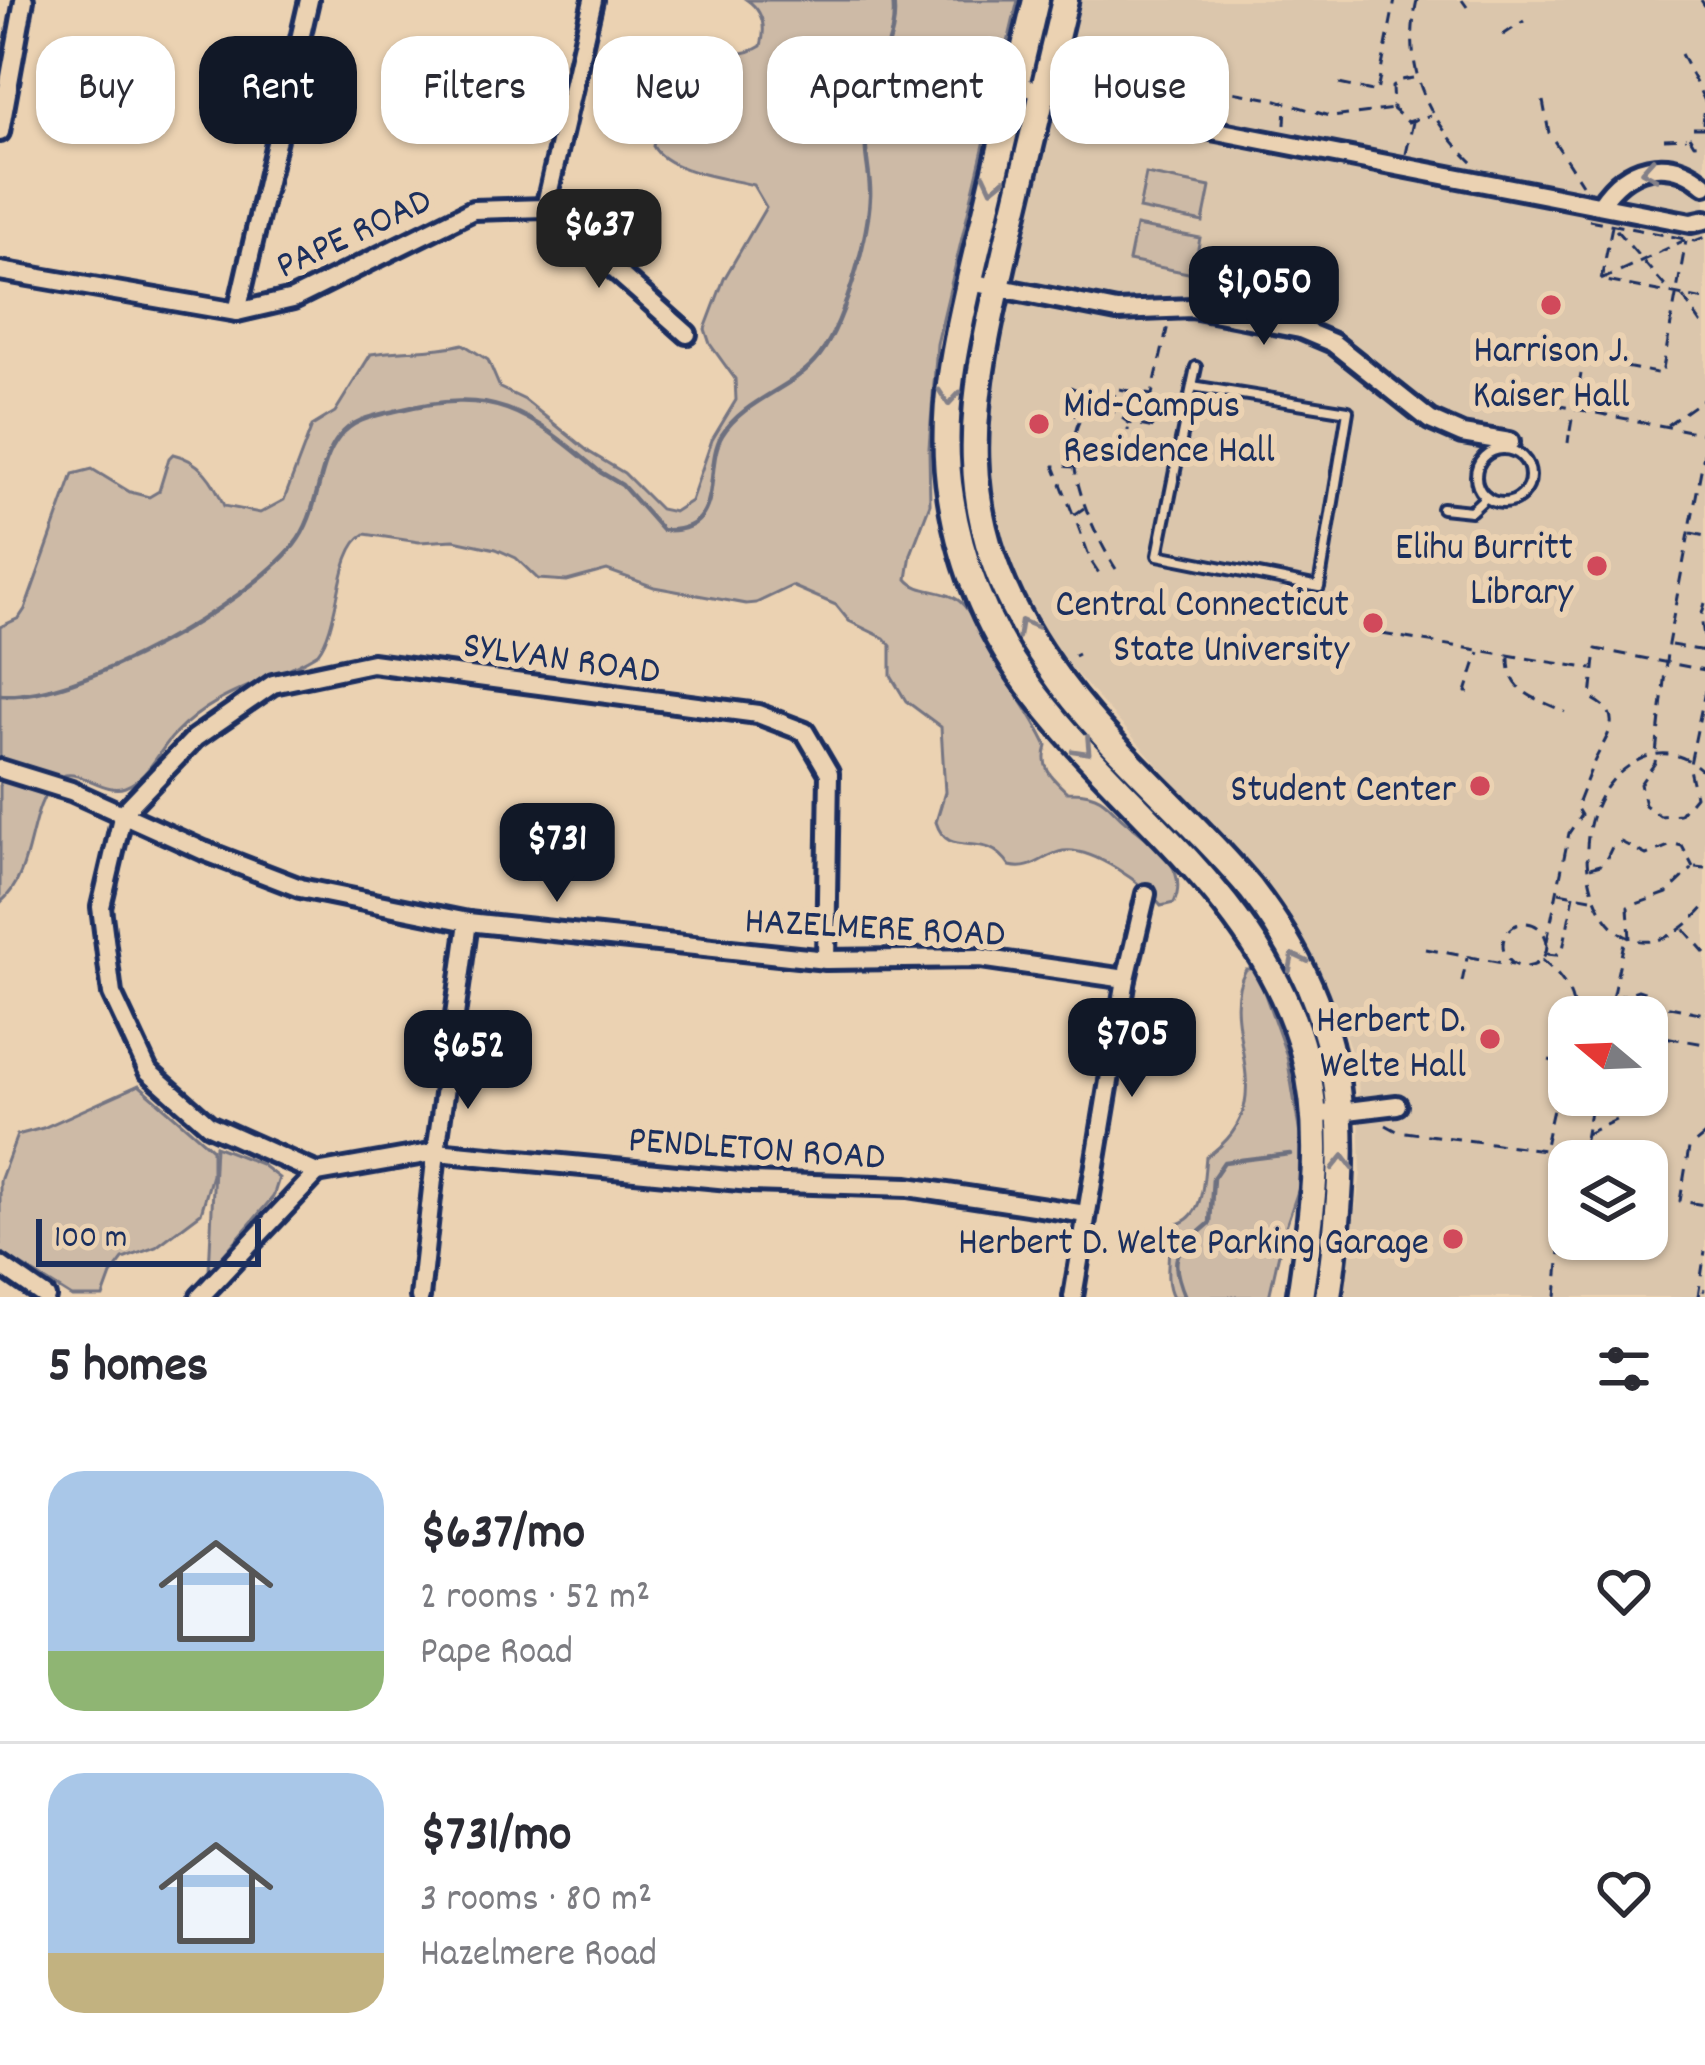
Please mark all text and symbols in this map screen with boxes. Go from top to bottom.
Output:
chip: Buy [36,36,175,144]
chip: Rent [199,36,357,144]
chip: Filters [381,36,569,144]
chip: New [593,36,743,144]
chip: Apartment [767,36,1026,144]
chip: House [1050,36,1229,144]
one-way arrow [1639,157,1659,182]
one-way arrow [982,173,1007,193]
street label: PAPE ROAD [268,176,442,296]
pin: $637 [528,189,670,291]
text: $637 [563,200,635,255]
pin: $1,050 [1166,246,1362,348]
text: $1,050 [1216,257,1312,312]
marker: Harrison J. Kaiser Hall [1538,292,1564,318]
place label: Harrison J. Kaiser Hall [1472,326,1630,426]
place label: Mid-Campus Residence Hall [1063,381,1275,481]
one-way arrow [936,388,962,407]
marker: Mid-Campus Residence Hall [1026,411,1052,437]
place label: Elihu Burritt Library [1395,523,1574,623]
marker: Elihu Burritt Library [1584,553,1610,579]
place label: Central Connecticut State University [1055,580,1350,680]
marker: Central Connecticut State University [1360,610,1386,636]
one-way arrow [1016,618,1039,639]
street label: SYLVAN ROAD [459,620,663,702]
one-way arrow [1069,735,1091,756]
place label: Student Center [1230,765,1457,820]
marker: Student Center [1467,773,1493,799]
pin: $731 [486,803,628,905]
text: $731 [527,814,587,869]
street label: HAZELMERE ROAD [743,896,1006,965]
one-way arrow [1287,952,1310,973]
place label: Herbert D. Welte Hall [1316,996,1466,1096]
north arrow [1548,996,1668,1116]
map controls [1548,996,1668,1260]
pin: $705 [1061,998,1203,1100]
text: $705 [1095,1009,1169,1064]
pin: $652 [397,1010,539,1112]
text: $652 [431,1021,505,1076]
marker: Herbert D. Welte Hall [1477,1026,1503,1052]
street label: PENDLETON ROAD [626,1115,887,1188]
button: layers [1548,1140,1668,1260]
one-way arrow [1330,1153,1356,1171]
scale bar [36,1213,261,1266]
text: 100 m [54,1216,127,1263]
place label: Herbert D. Welte Parking Garage [958,1218,1429,1273]
marker: Herbert D. Welte Parking Garage [1440,1226,1466,1252]
text: 5 homes [48,1333,208,1405]
icon: filters [1591,1336,1657,1402]
text: $637/mo [420,1500,585,1572]
icon: home [144,1519,288,1663]
icon: heart [1591,1558,1657,1624]
text: 2 rooms · 52 m² [420,1572,650,1627]
text: Pape Road [420,1627,573,1682]
text: $731/mo [420,1802,571,1874]
icon: home [144,1821,288,1965]
icon: heart [1591,1860,1657,1926]
text: 3 rooms · 80 m² [420,1874,652,1929]
text: Hazelmere Road [420,1929,657,1984]

